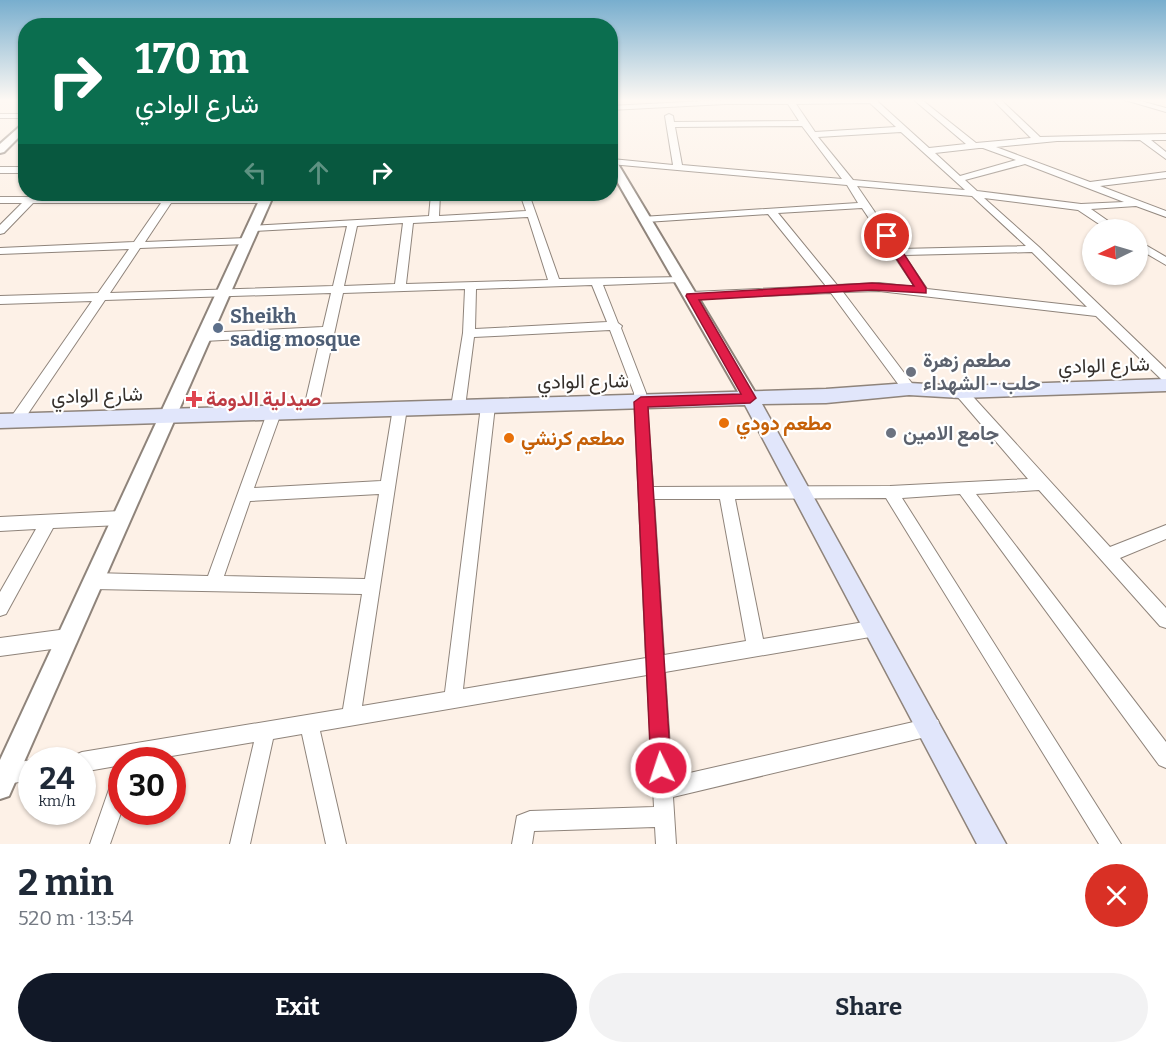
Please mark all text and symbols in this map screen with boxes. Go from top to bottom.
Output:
text: 170 m [135,34,249,84]
icon: right [36,42,114,120]
text: شارع الوادي [135,88,259,120]
icon: left [239,156,272,189]
icon: ahead [302,156,335,189]
icon: right [365,156,398,189]
pin [861,210,912,261]
icon: arrive [870,219,903,252]
north arrow [1082,219,1148,285]
map controls [1082,219,1148,285]
place label: Sheikh sadig mosque [230,304,361,351]
marker: Sheikh sadig mosque [211,321,225,335]
place label: مطعم زهرة حلب - الشهداء [923,348,1041,396]
street label: شارع الوادي [1058,351,1150,384]
marker: مطعم زهرة حلب - الشهداء [904,365,918,379]
street label: شارع الوادي [537,368,629,399]
street label: شارع الوادي [51,381,143,414]
place label: صيدلية الدومة [206,387,321,412]
marker: صيدلية الدومة [187,392,201,406]
place label: مطعم دودي [736,411,832,440]
marker: مطعم دودي [717,416,731,430]
place label: جامع الامين [903,421,999,447]
place label: مطعم كرنشي [521,426,625,455]
marker: جامع الامين [884,426,898,440]
marker: مطعم كرنشي [502,431,516,445]
position arrow [629,736,693,800]
speed limit sign: 30 [108,747,186,825]
text: 24 [39,761,75,797]
text: km/h [38,792,76,810]
text: 2 min [18,861,114,905]
button: close [1085,864,1148,927]
text: 520 m · 13:54 [18,906,133,930]
button: Exit [18,973,577,1042]
button: Share [589,973,1148,1042]

